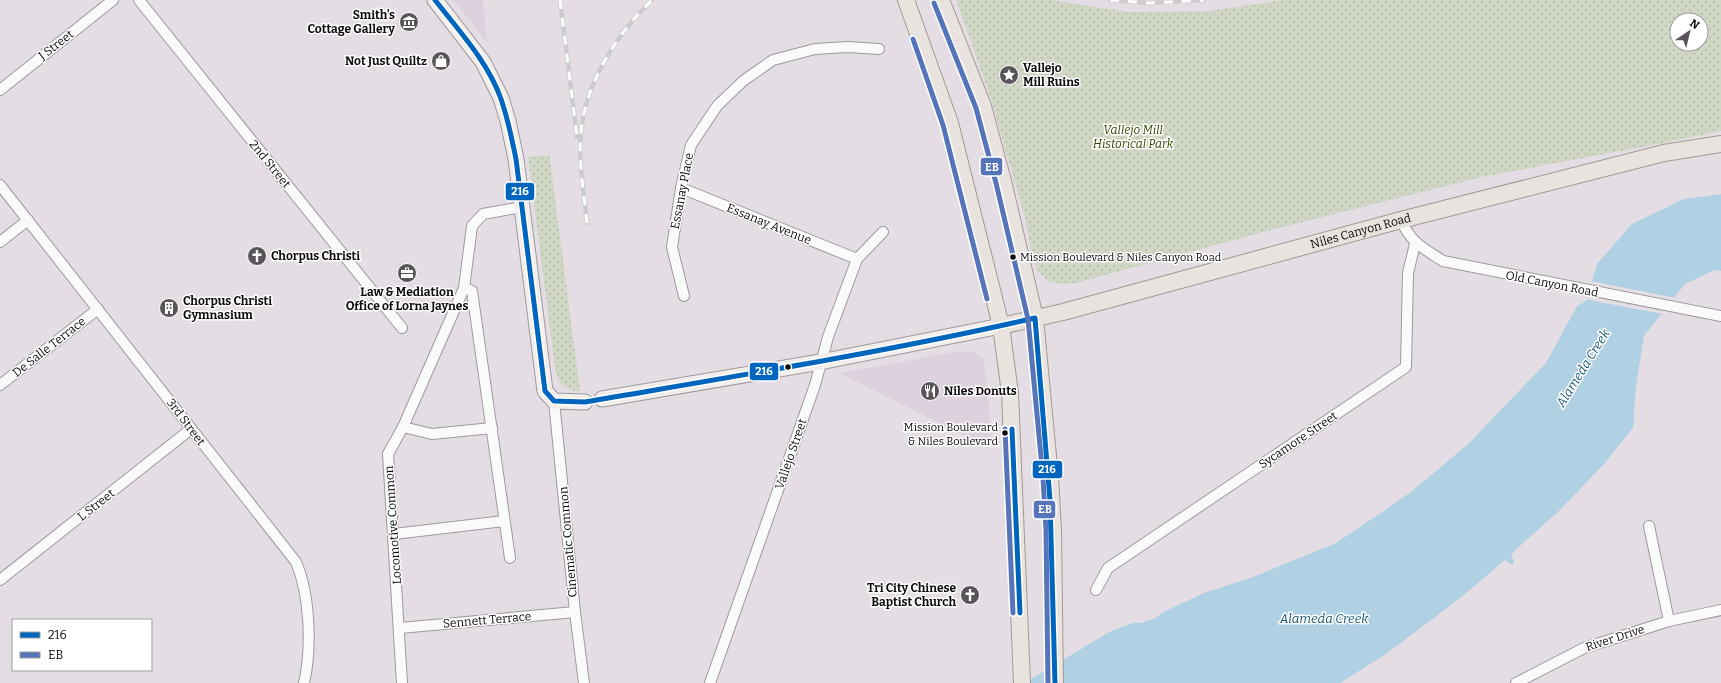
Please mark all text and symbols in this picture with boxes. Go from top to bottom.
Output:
place label: Smith's Cottage Gallery [307,8,395,36]
museum icon: Smith's Cottage Gallery [398,11,420,33]
north arrow [1669,12,1709,52]
text: N [1687,16,1702,32]
street label: J Street [35,27,77,64]
shop icon: Not Just Quiltz [430,50,452,72]
place label: Not Just Quiltz [345,54,427,68]
place label: Vallejo Mill Ruins [1023,61,1080,89]
place icon: Vallejo Mill Ruins [998,64,1020,86]
park label: Vallejo Mill Historical Park [1093,123,1174,151]
street label: 2nd Street [246,137,294,191]
street label: Essanay Place [668,152,696,230]
line badge: EB [980,157,1003,176]
text: EB [985,161,999,174]
line badge: 216 [505,182,535,201]
text: 216 [511,185,529,198]
street label: Essanay Avenue [725,201,813,247]
street label: Niles Canyon Road [1309,211,1413,251]
church icon: Chorpus Christi [246,245,268,267]
place label: Chorpus Christi [271,249,360,263]
place label: Mission Boulevard & Niles Canyon Road [1020,251,1222,264]
marker: Mission Boulevard & Niles Canyon Road [1008,252,1018,262]
office icon: Law & Mediation Office of Lorna Jaynes [396,262,418,284]
street label: Old Canyon Road [1504,268,1600,300]
place label: Law & Mediation Office of Lorna Jaynes [346,285,468,313]
place label: Chorpus Christi Gymnasium [183,294,272,322]
building icon: Chorpus Christi Gymnasium [158,297,180,319]
street label: De Salle Terrace [10,314,88,380]
water label: Alameda Creek [1553,326,1613,410]
line badge: 216 [749,362,779,381]
unlabelled marker [783,362,793,372]
text: 216 [755,365,773,378]
restaurant icon: Niles Donuts [919,380,941,402]
place label: Niles Donuts [944,384,1017,398]
street label: 3rd Street [164,396,209,449]
street label: Sycamore Street [1256,408,1340,471]
street label: Vallejo Street [772,416,810,491]
place label: Mission Boulevard & Niles Boulevard [904,421,998,448]
marker: Mission Boulevard & Niles Boulevard [1000,428,1010,438]
line badge: 216 [1032,460,1063,479]
text: 216 [1038,463,1056,476]
street label: Locomotive Common [382,465,404,585]
street label: L Street [75,486,118,524]
street label: Cinematic Common [556,486,580,598]
line badge: EB [1033,500,1056,519]
text: EB [1038,503,1052,516]
place label: Tri City Chinese Baptist Church [867,581,956,609]
church icon: Tri City Chinese Baptist Church [959,584,981,606]
street label: Sennett Terrace [442,609,532,631]
water label: Alameda Creek [1279,611,1369,626]
legend [12,619,152,671]
street label: River Drive [1584,622,1646,654]
text: 216 [48,628,66,642]
text: EB [48,648,63,662]

